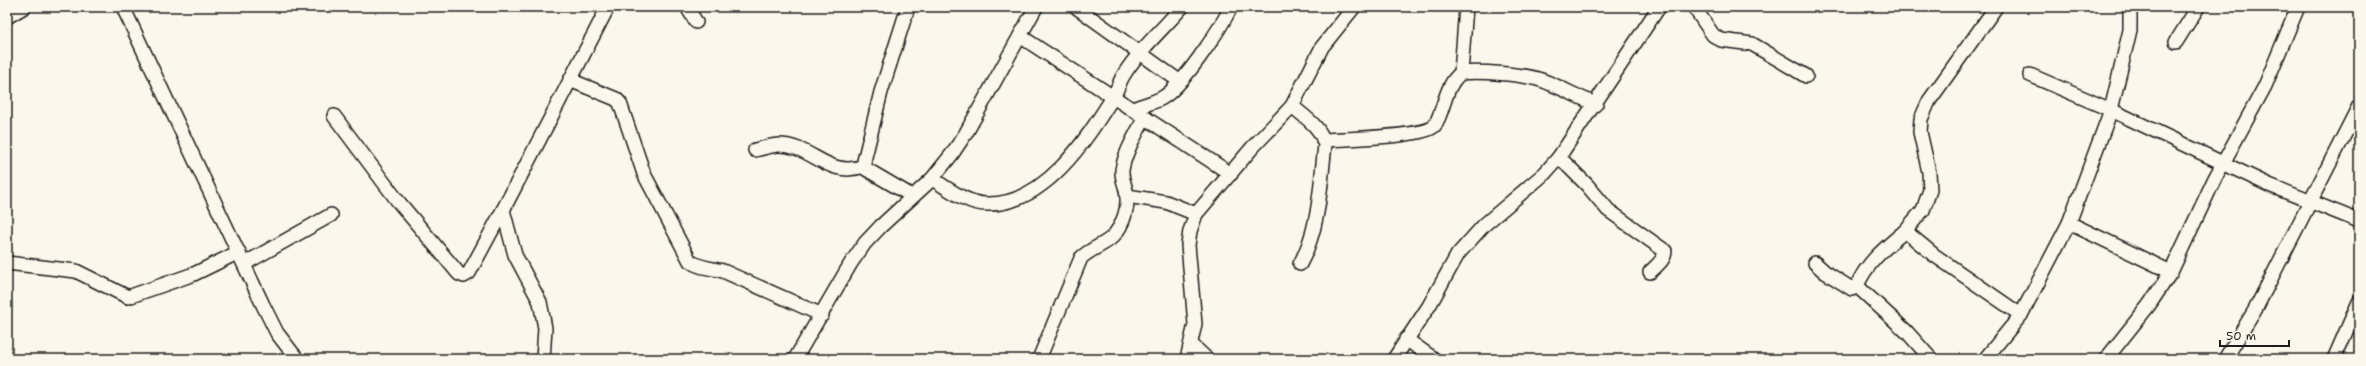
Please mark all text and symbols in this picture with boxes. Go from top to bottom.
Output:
scale bar [2220,322,2289,348]
text: 50 m [2226,328,2256,344]

